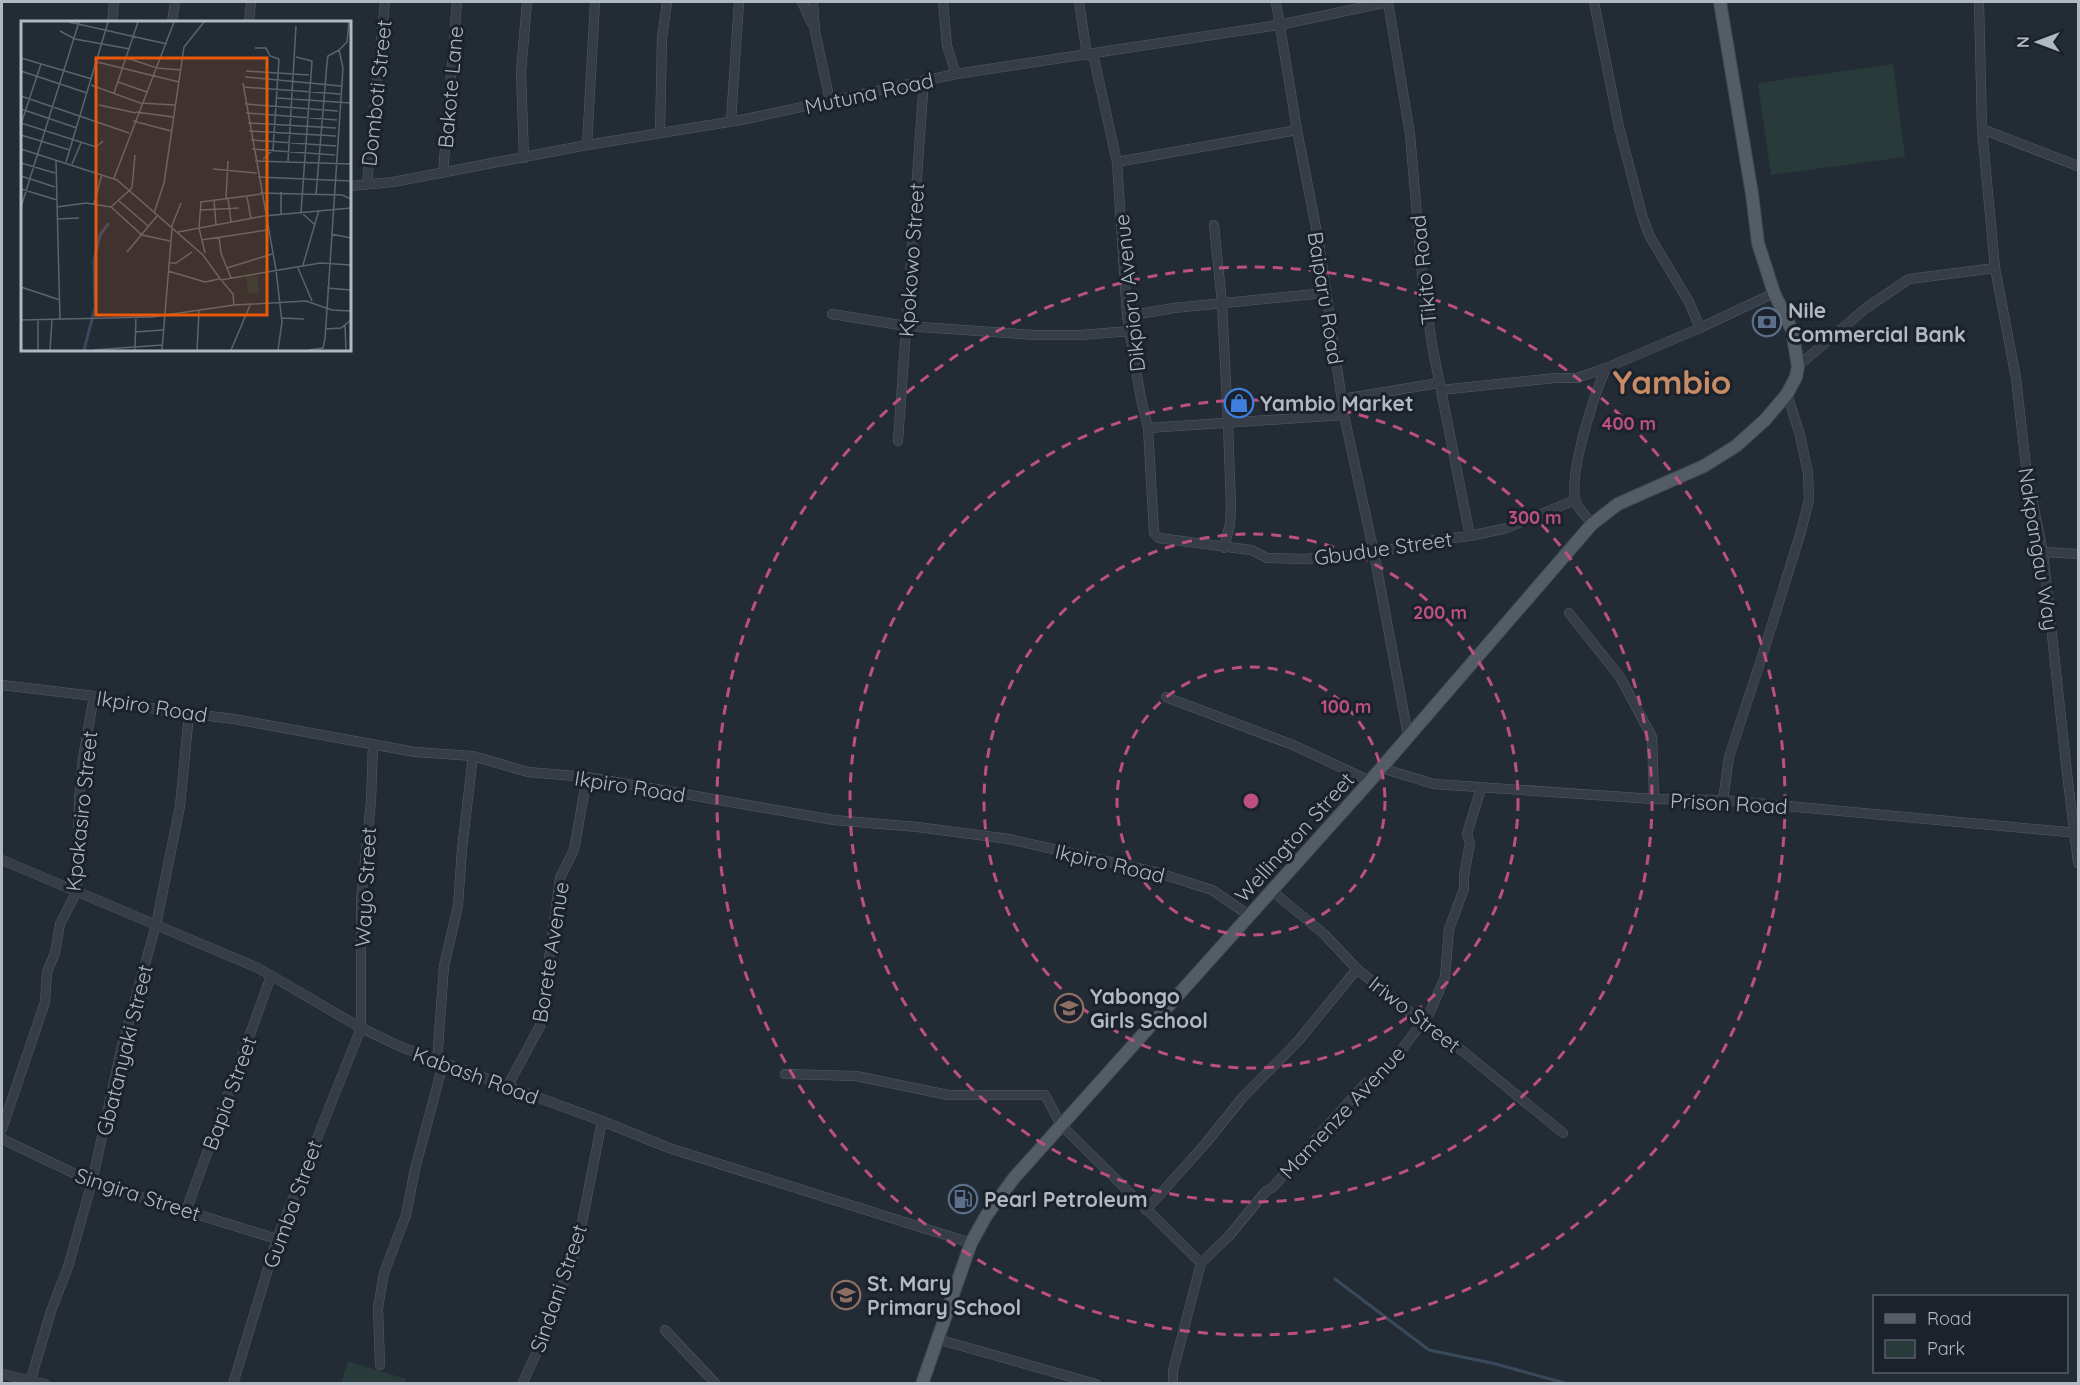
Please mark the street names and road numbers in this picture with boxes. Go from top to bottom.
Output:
street label: Domboti Street [355,18,397,168]
street label: Bakote Lane [432,25,468,149]
street label: Mutuna Road [802,67,936,119]
street label: Kpokowo Street [893,182,929,338]
street label: Dikpioru Avenue [1108,213,1150,373]
street label: Tikito Road [1404,214,1442,326]
street label: Baiparu Road [1303,230,1349,366]
street label: Nakpangau Way [2013,466,2065,632]
street label: Gbudue Street [1312,525,1454,571]
street label: Ikpiro Road [95,684,209,728]
street label: Kpakasiro Street [60,730,102,892]
street label: Ikpiro Road [573,764,687,808]
street label: Wellington Street [1229,767,1359,907]
street label: Prison Road [1670,787,1788,819]
street label: Wayo Street [349,826,381,948]
street label: Ikpiro Road [1053,838,1167,888]
street label: Borete Avenue [526,880,574,1024]
street label: Gbatanyaki Street [90,962,158,1138]
street label: Iriwo Street [1364,970,1466,1058]
street label: Bapia Street [196,1032,262,1154]
street label: Kabash Road [410,1040,542,1110]
street label: Mamenze Avenue [1274,1040,1410,1184]
street label: Gumba Street [257,1136,327,1272]
street label: Singira Street [72,1162,204,1226]
street label: Sindani Street [524,1221,592,1355]

